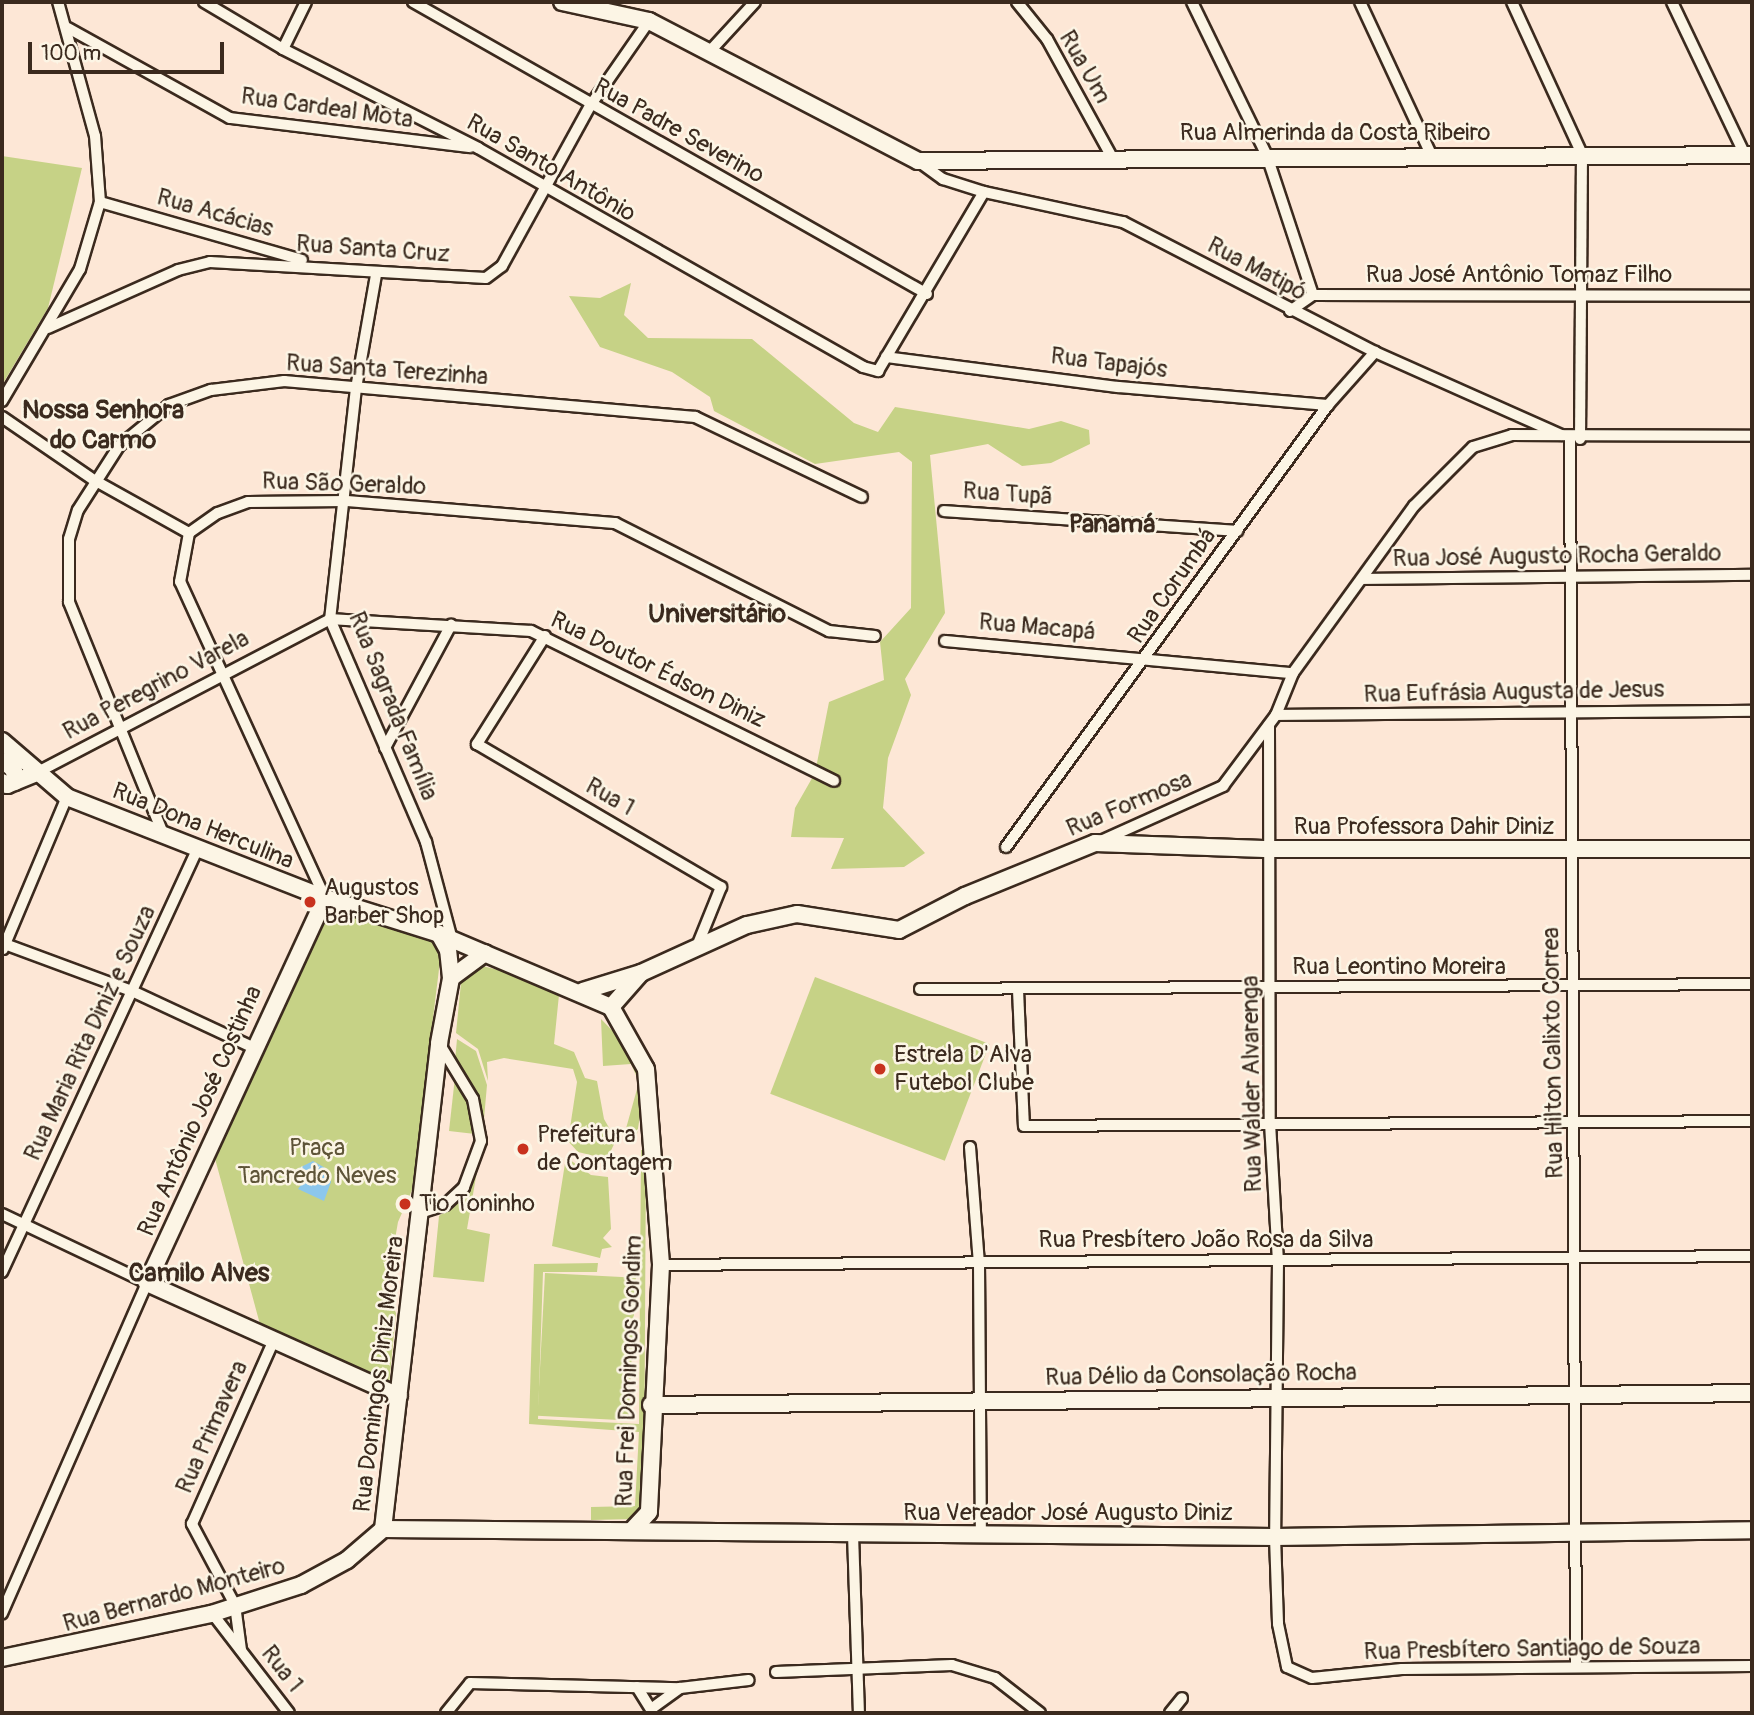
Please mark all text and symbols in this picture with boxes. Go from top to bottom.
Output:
street label: Rua Um [1053,25,1117,109]
scale bar [32,28,228,72]
text: 100 m [41,40,101,67]
street label: Rua Padre Severino [589,72,769,190]
street label: Rua Cardeal Mota [239,82,415,134]
street label: Rua Santo Antônio [461,108,641,228]
street label: Rua Almerinda da Costa Ribeiro [1180,119,1490,147]
street label: Rua Acácias [154,183,276,243]
street label: Rua Santa Cruz [295,229,451,269]
street label: Rua Matipó [1202,231,1312,307]
street label: Rua José Antônio Tomaz Filho [1366,261,1672,289]
street label: Rua Tapajós [1049,342,1169,384]
street label: Rua Santa Terezinha [285,349,489,391]
district label: Nossa Senhora do Carmo [22,395,184,457]
street label: Rua São Geraldo [261,467,427,501]
street label: Rua Tupã [962,476,1054,512]
district label: Panamá [1069,509,1155,541]
street label: Rua Corumbá [1122,523,1222,649]
street label: Rua José Augusto Rocha Geraldo [1392,539,1722,573]
district label: Universitário [648,599,786,631]
street label: Rua Doutor Édson Diniz [546,605,770,735]
street label: Rua Sagrada Família [342,608,444,804]
street label: Rua Macapá [978,608,1096,646]
street label: Rua Peregrino Varela [58,624,254,746]
street label: Rua Eufrásia Augusta de Jesus [1363,675,1665,709]
street label: Rua Formosa [1062,765,1196,843]
street label: Rua 1 [580,772,640,822]
street label: Rua Dona Herculina [108,776,298,876]
street label: Rua Professora Dahir Diniz [1294,813,1554,841]
place label: Augustos Barber Shop [324,874,444,930]
marker: Augustos Barber Shop [302,894,318,910]
street label: Rua Maria Rita Diniz e Souza [18,901,162,1165]
street label: Rua Hilton Calixto Correa [1536,927,1570,1179]
street label: Rua Leontino Moreira [1292,953,1506,981]
street label: Rua Walder Alvarenga [1236,975,1268,1193]
street label: Rua Antônio José Costinha [132,981,268,1241]
place label: Estrela D'Alva Futebol Clube [894,1041,1034,1097]
marker: Estrela D'Alva Futebol Clube [872,1061,888,1077]
place label: Prefeitura de Contagem [537,1121,673,1177]
park label: Praça Tancredo Neves [238,1134,396,1190]
marker: Prefeitura de Contagem [515,1141,531,1157]
place label: Tio Toninho [419,1190,535,1218]
marker: Tio Toninho [397,1196,413,1212]
street label: Rua Presbítero João Rosa da Silva [1039,1226,1373,1254]
street label: Rua Domingos Diniz Moreira [348,1234,410,1514]
street label: Rua Frei Domingos Gondim [610,1235,648,1507]
district label: Camilo Alves [129,1258,269,1290]
street label: Rua Primavera [170,1356,254,1498]
street label: Rua Délio da Consolação Rocha [1045,1358,1357,1392]
street label: Rua Vereador José Augusto Diniz [903,1499,1233,1527]
street label: Rua Bernardo Monteiro [60,1552,288,1638]
street label: Rua Presbítero Santiago de Souza [1363,1632,1701,1666]
street label: Rua 1 [255,1640,309,1698]

